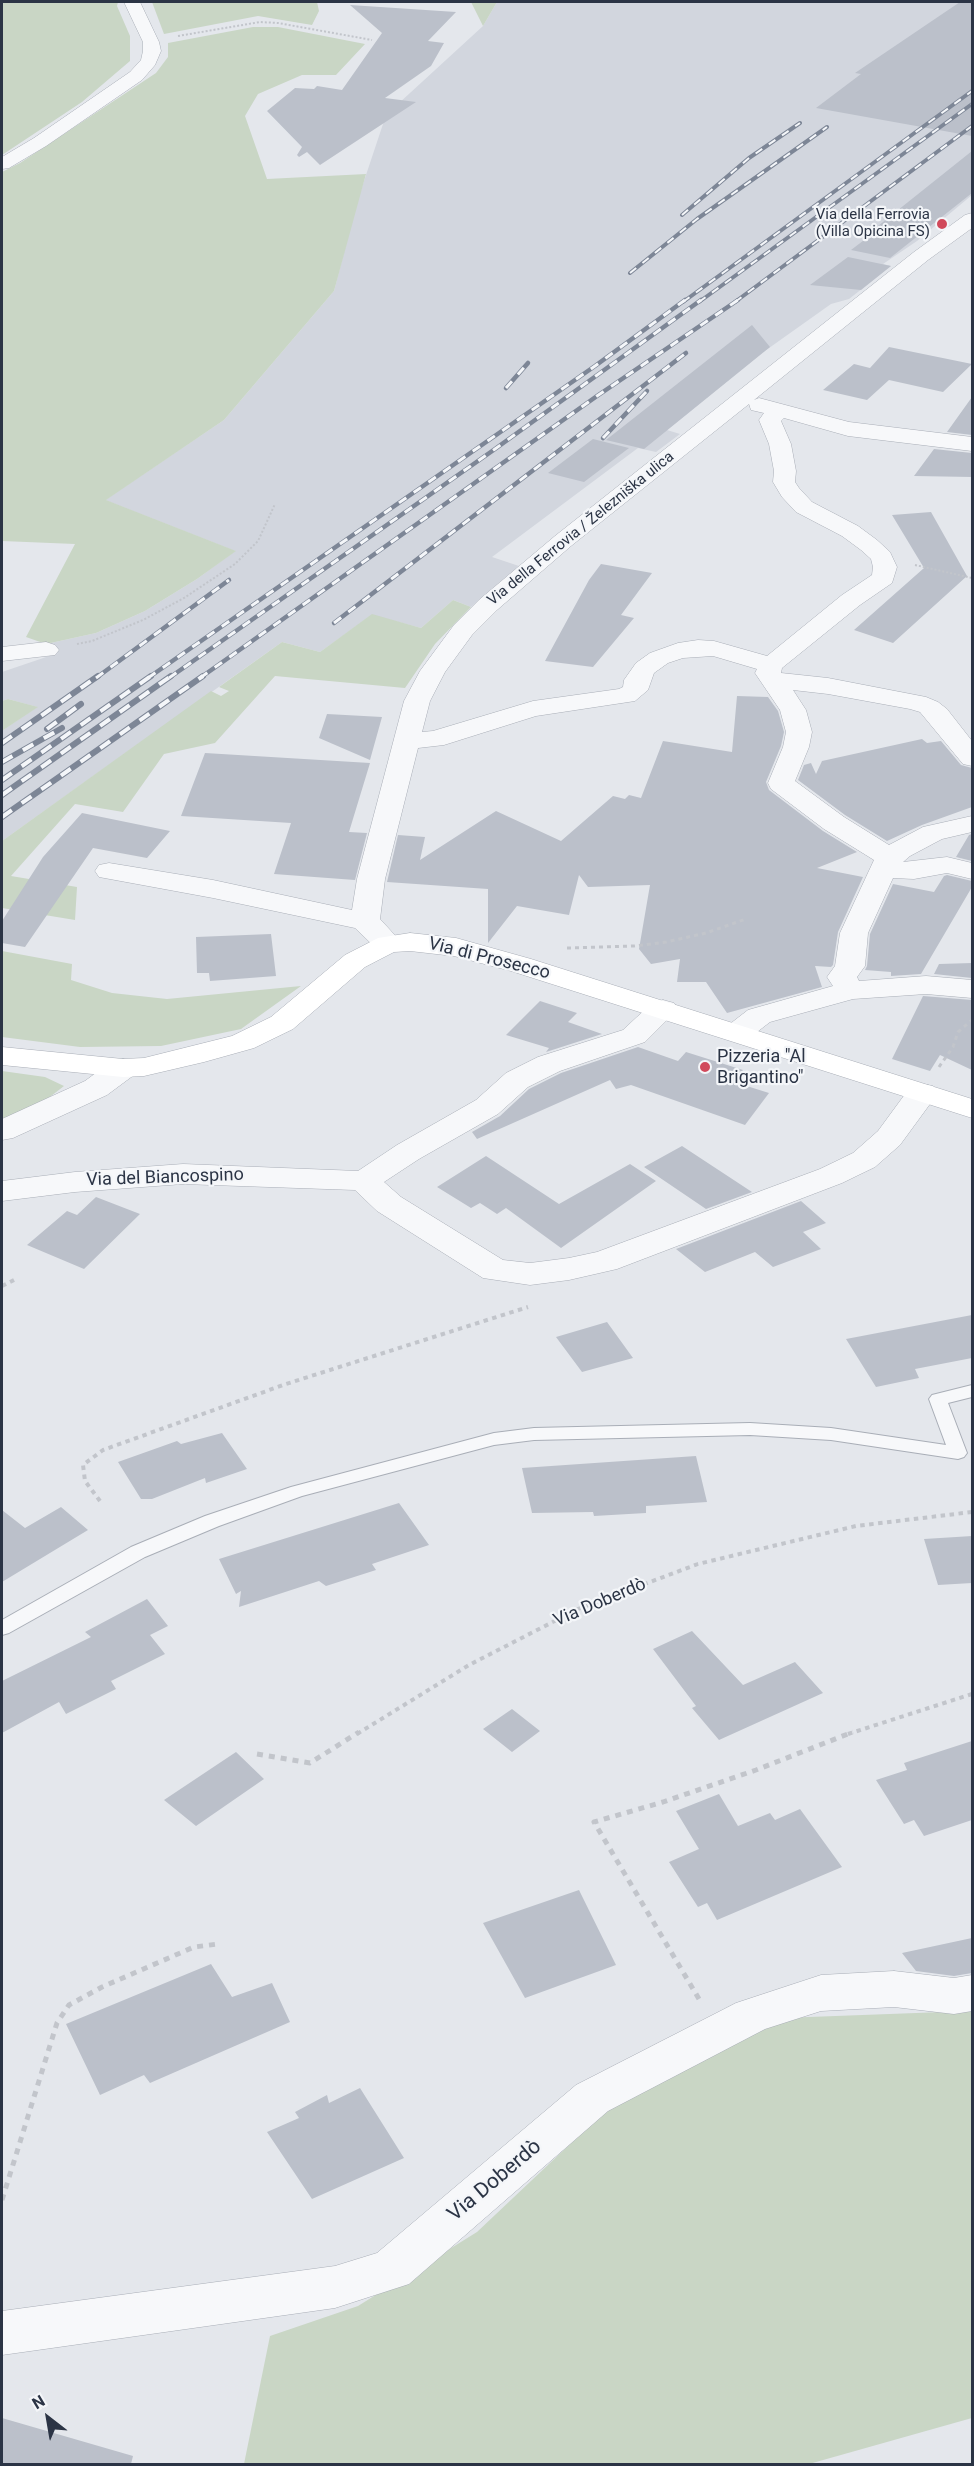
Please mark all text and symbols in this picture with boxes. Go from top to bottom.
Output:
place label: Via della Ferrovia (Villa Opicina FS) [816,206,930,241]
marker: Via della Ferrovia (Villa Opicina FS) [935,217,949,231]
street label: Via della Ferrovia / Železniška ulica [484,448,678,610]
street label: Via di Prosecco [426,933,552,985]
place label: Pizzeria "Al Brigantino" [717,1046,806,1088]
marker: Pizzeria "Al Brigantino" [698,1060,712,1074]
street label: Via del Biancospino [86,1164,244,1192]
street label: Via Doberdò [551,1574,649,1632]
street label: Via Doberdò [443,2135,547,2227]
north arrow [18,2388,78,2448]
text: N [29,2391,48,2413]

